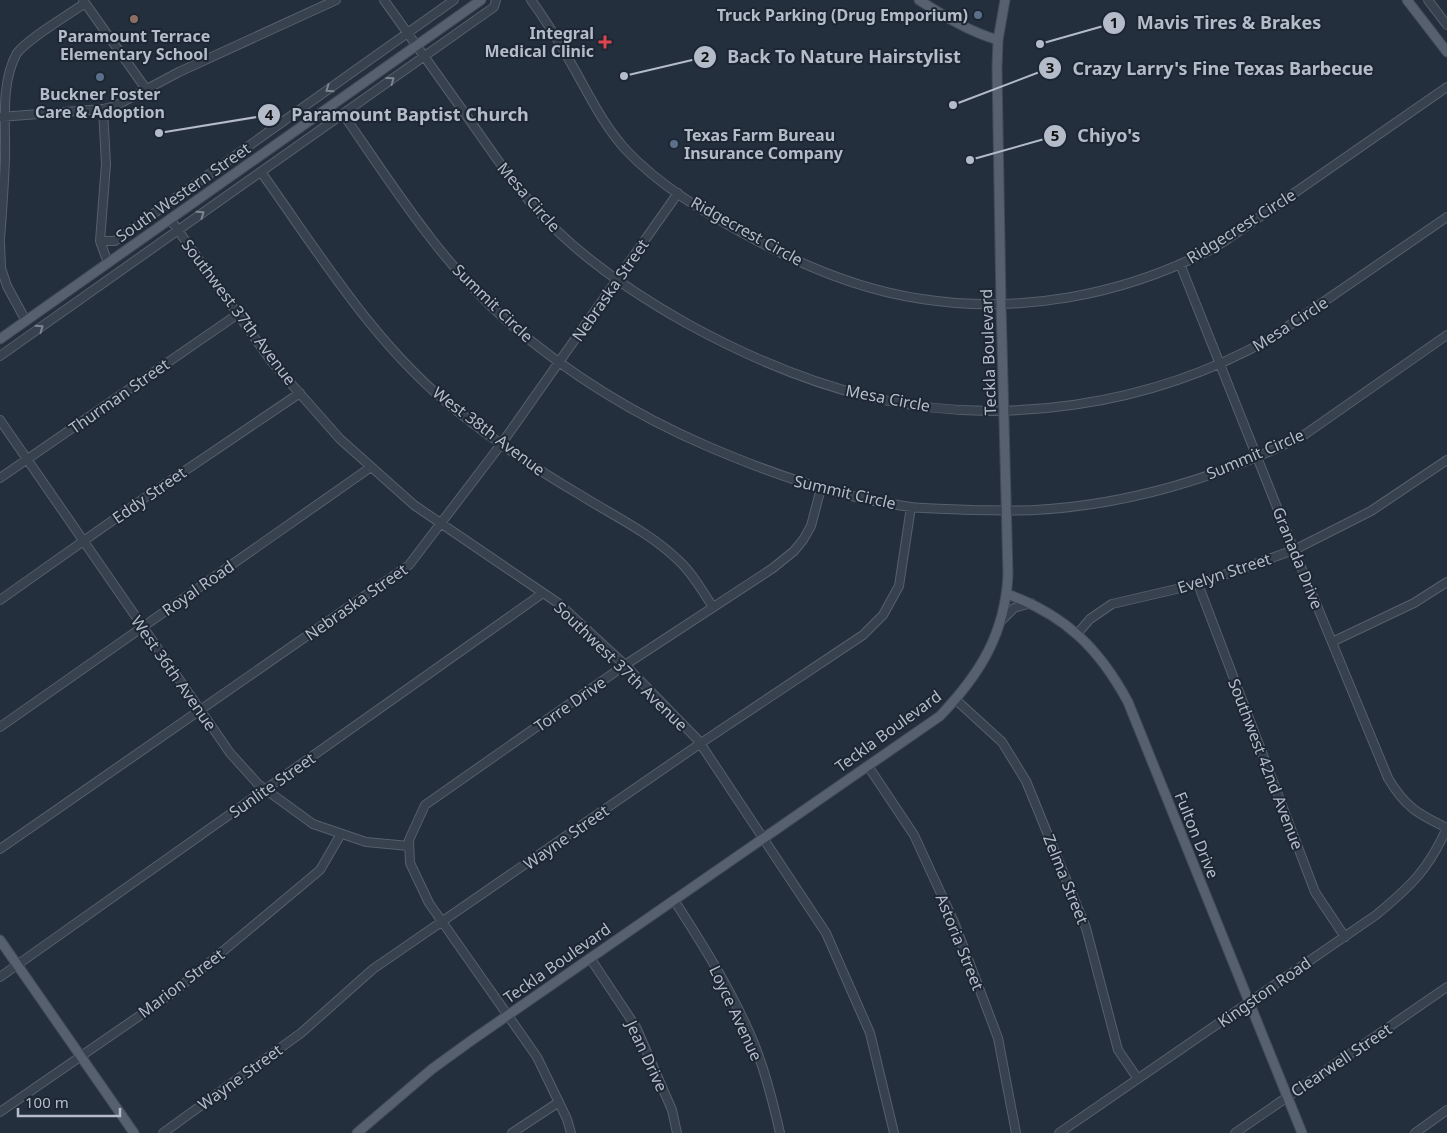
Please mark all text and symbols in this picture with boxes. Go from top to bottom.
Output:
place label: Truck Parking (Drug Emporium) [717,4,968,26]
callout: Mavis Tires & Brakes [1102,7,1331,40]
marker: Truck Parking (Drug Emporium) [972,9,984,21]
text: Mavis Tires & Brakes [1137,10,1321,34]
text: 1 [1110,12,1118,32]
marker: Paramount Terrace Elementary School [128,13,140,25]
place label: Integral Medical Clinic [484,22,594,62]
place label: Paramount Terrace Elementary School [58,25,210,65]
marker: Integral Medical Clinic [598,35,612,49]
callout: Back To Nature Hairstylist [692,41,971,74]
text: Back To Nature Hairstylist [727,44,961,68]
text: 2 [701,46,710,66]
callout: Crazy Larry's Fine Texas Barbecue [1038,52,1384,85]
text: Crazy Larry's Fine Texas Barbecue [1072,56,1374,80]
text: 3 [1046,57,1054,77]
marker: Buckner Foster Care & Adoption [94,71,106,83]
one-way arrow [385,77,395,86]
place label: Buckner Foster Care & Adoption [35,83,165,123]
one-way arrow [325,83,335,92]
callout: Paramount Baptist Church [256,98,539,131]
text: Paramount Baptist Church [291,102,529,126]
text: 4 [265,104,274,124]
callout: Chiyo's [1042,119,1151,152]
text: Chiyo's [1077,123,1141,147]
place label: Texas Farm Bureau Insurance Company [684,124,844,164]
text: 5 [1051,125,1059,145]
street label: South Western Street [111,137,255,247]
marker: Texas Farm Bureau Insurance Company [668,138,680,150]
street label: Mesa Circle [493,157,565,237]
street label: Ridgecrest Circle [1182,184,1300,268]
street label: Ridgecrest Circle [687,191,807,271]
one-way arrow [195,211,205,220]
street label: Southwest 37th Avenue [177,234,301,390]
street label: Nebraska Street [566,234,654,346]
street label: Summit Circle [448,259,538,347]
street label: Teckla Boulevard [975,288,1001,416]
street label: Mesa Circle [1248,291,1332,357]
one-way arrow [34,325,44,334]
street label: Thurman Street [64,353,174,439]
street label: Mesa Circle [844,379,932,417]
street label: West 38th Avenue [428,381,550,481]
street label: Summit Circle [1203,424,1307,484]
street label: Eddy Street [108,461,191,529]
street label: Summit Circle [792,470,898,514]
street label: Granada Drive [1268,504,1328,612]
street label: Evelyn Street [1174,547,1274,598]
street label: Royal Road [158,555,238,621]
street label: Nebraska Street [300,558,412,646]
street label: Southwest 37th Avenue [550,596,692,736]
street label: West 36th Avenue [126,611,222,735]
street label: Torre Drive [530,671,610,737]
street label: Southwest 42nd Avenue [1223,675,1309,853]
street label: Teckla Boulevard [830,685,946,777]
street label: Sunlite Street [225,747,320,823]
street label: Fulton Drive [1170,789,1224,881]
street label: Wayne Street [519,799,613,875]
street label: Zelma Street [1038,831,1094,927]
street label: Astoria Street [931,891,989,994]
street label: Teckla Boulevard [499,918,615,1008]
street label: Marion Street [133,943,229,1023]
street label: Kingston Road [1213,952,1315,1032]
street label: Loyce Avenue [704,962,768,1064]
street label: Jean Drive [620,1015,673,1095]
street label: Clearwell Street [1286,1018,1396,1102]
street label: Wayne Street [193,1039,287,1115]
scale bar [18,1086,120,1118]
text: 100 m [25,1092,69,1112]

